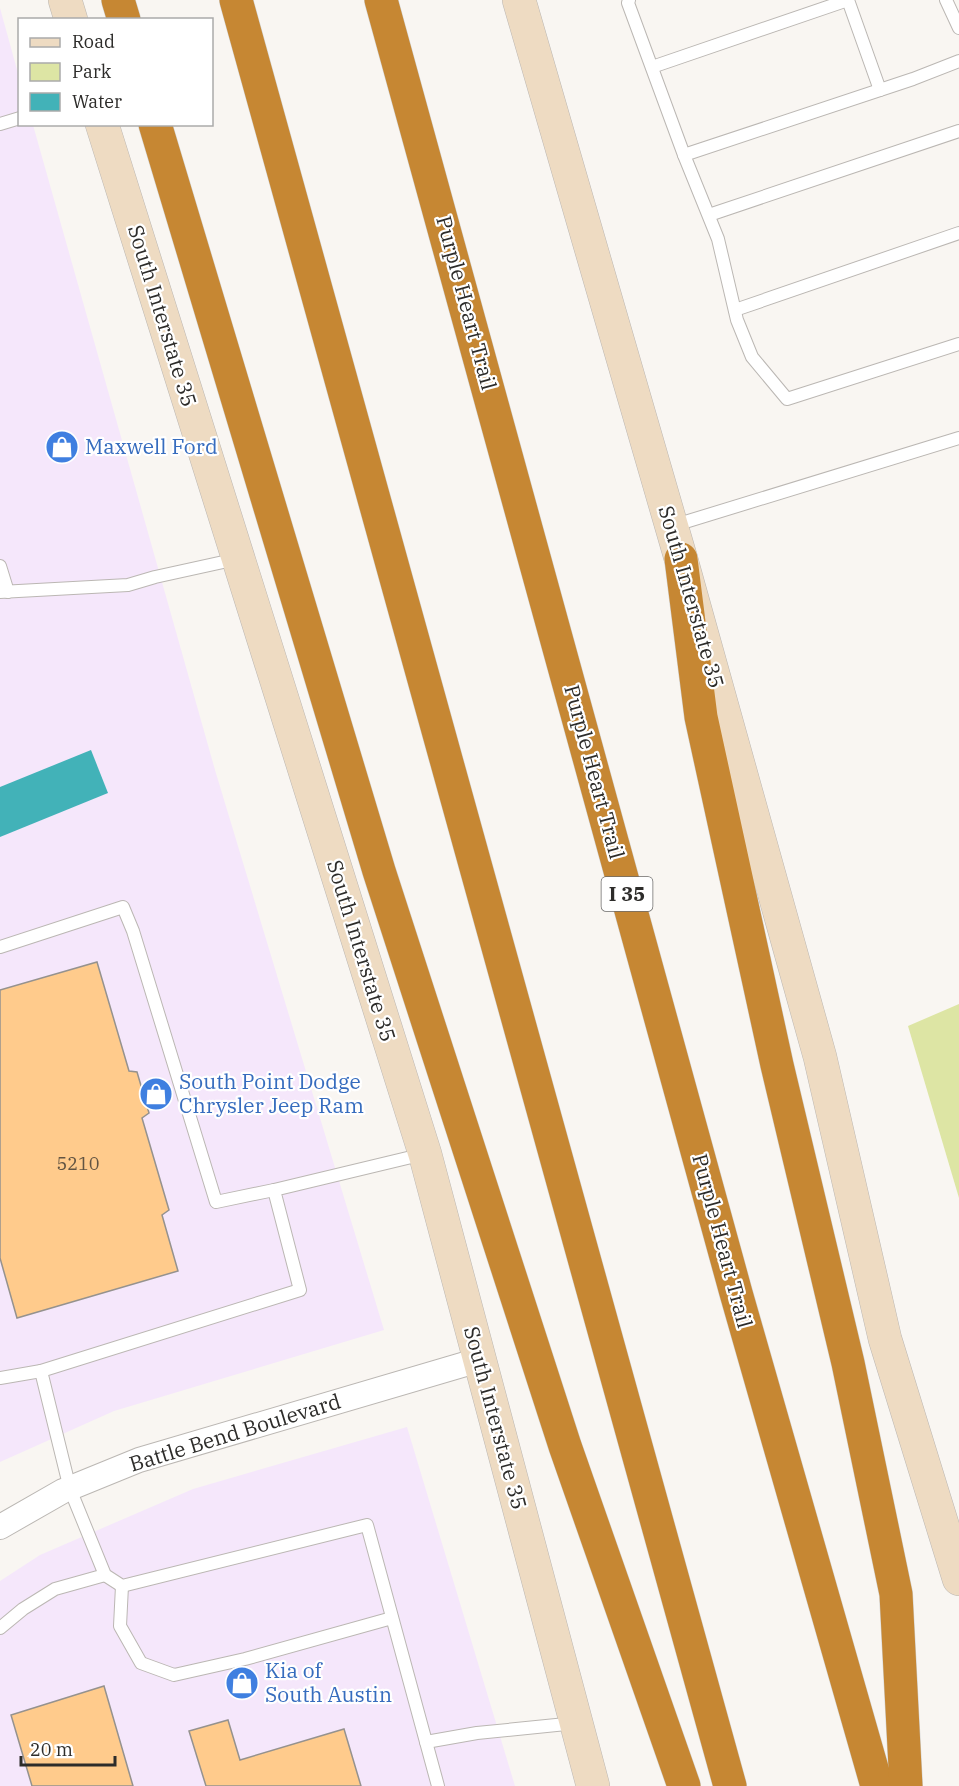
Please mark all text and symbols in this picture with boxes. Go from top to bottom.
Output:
legend [18,18,213,126]
text: Road [72,30,115,53]
text: Park [72,60,112,83]
text: Water [72,90,122,113]
street label: Purple Heart Trail [430,213,504,393]
street label: South Interstate 35 [122,221,204,410]
shop icon: Maxwell Ford [44,429,80,465]
place label: Maxwell Ford [85,432,218,460]
street label: South Interstate 35 [652,502,731,691]
street label: Purple Heart Trail [558,682,632,862]
street label: South Interstate 35 [321,856,403,1045]
road number: I 35 [602,877,652,911]
place label: South Point Dodge Chrysler Jeep Ram [179,1067,364,1119]
shop icon: South Point Dodge Chrysler Jeep Ram [138,1076,174,1112]
street label: Purple Heart Trail [686,1151,760,1331]
house number: 5210 [56,1152,100,1175]
street label: South Interstate 35 [458,1323,534,1513]
street label: Battle Bend Boulevard [126,1386,344,1478]
place label: Kia of South Austin [265,1656,392,1708]
shop icon: Kia of South Austin [224,1665,260,1701]
scale bar [21,1729,116,1767]
text: 20 m [30,1738,73,1761]

